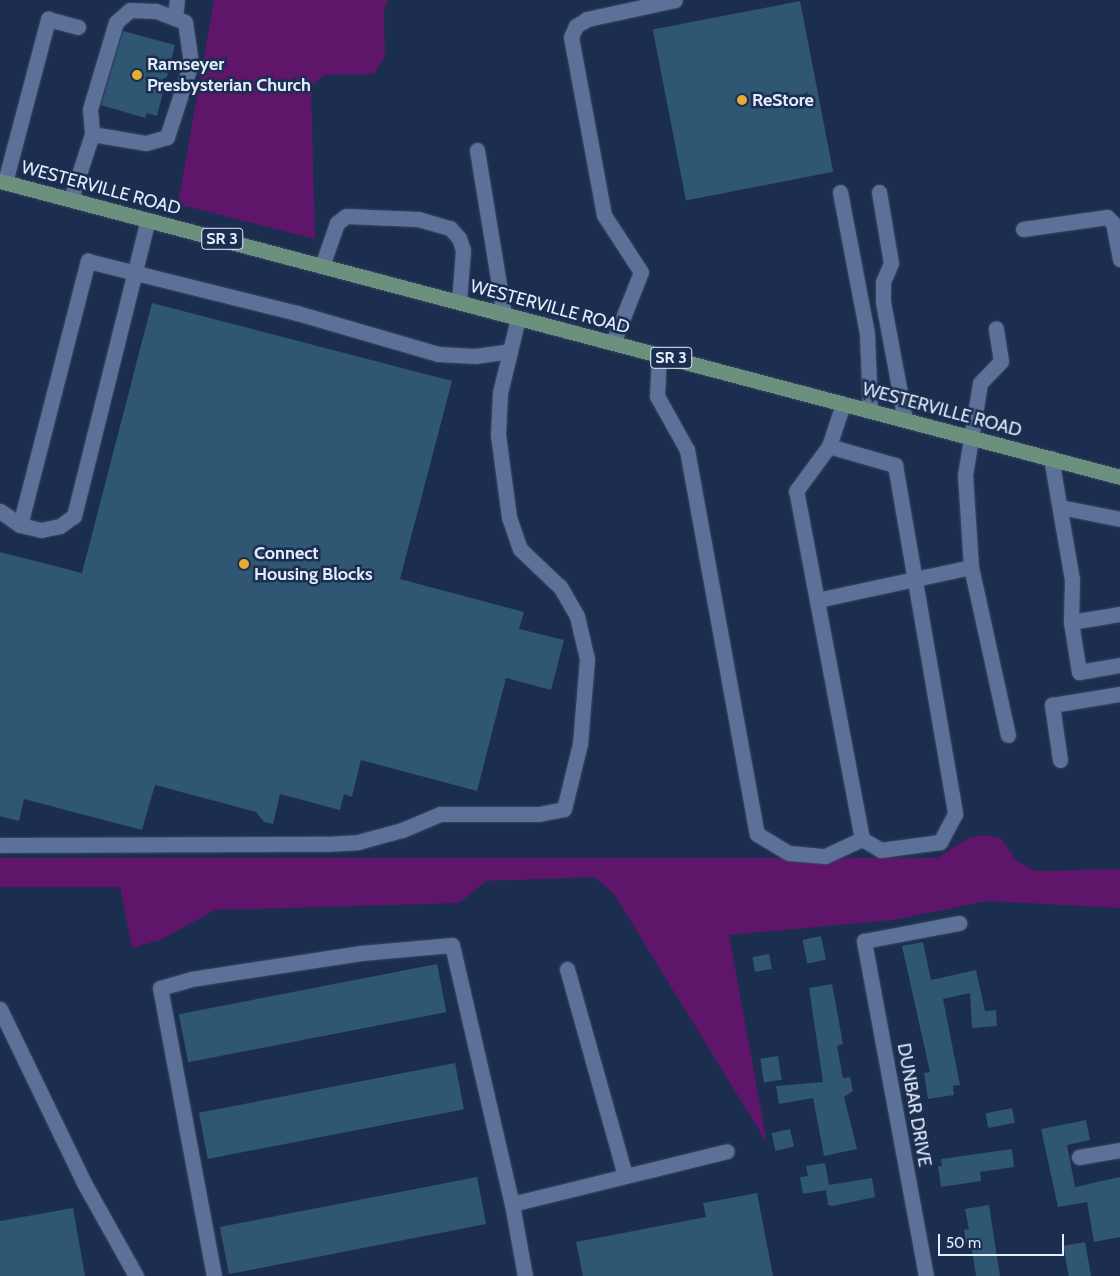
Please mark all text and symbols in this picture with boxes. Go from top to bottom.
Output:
place label: Ramseyer Presbysterian Church [147,54,311,96]
marker: Ramseyer Presbysterian Church [131,69,143,81]
place label: ReStore [752,89,814,111]
marker: ReStore [736,94,748,106]
street label: WESTERVILLE ROAD [19,156,183,220]
road number: SR 3 [201,225,243,252]
street label: WESTERVILLE ROAD [468,275,632,339]
road number: SR 3 [650,344,692,372]
street label: WESTERVILLE ROAD [860,378,1024,442]
place label: Connect Housing Blocks [254,543,373,586]
marker: Connect Housing Blocks [238,558,250,570]
street label: DUNBAR DRIVE [893,1042,935,1168]
scale bar [940,1224,1066,1256]
text: 50 m [946,1234,981,1252]

